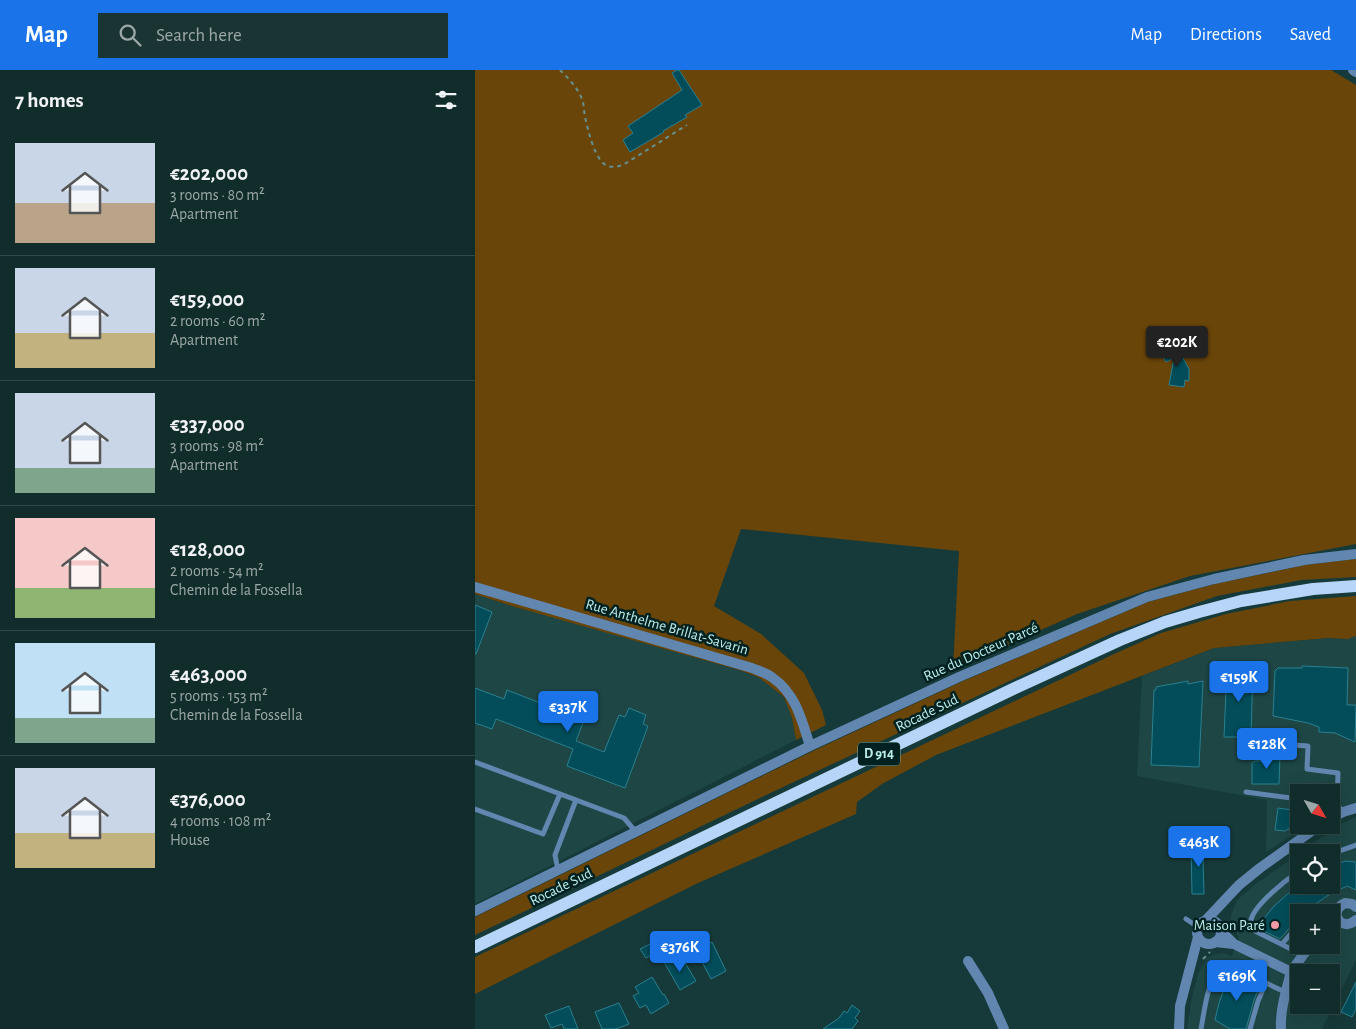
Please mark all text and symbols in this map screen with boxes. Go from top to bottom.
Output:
search box [98,13,448,58]
icon: search [116,21,144,49]
text: Map [25,23,68,47]
text: Search here [156,26,242,45]
text: Map [1131,26,1162,44]
text: Directions [1190,26,1262,44]
text: Saved [1290,26,1331,44]
icon: filters [432,86,460,114]
text: 7 homes [15,90,84,111]
icon: home [55,163,115,223]
text: €202,000 [170,163,248,184]
text: 3 rooms · 80 m² [170,187,265,203]
text: Apartment [170,206,238,222]
icon: home [55,288,115,348]
text: €159,000 [170,289,244,310]
text: 2 rooms · 60 m² [170,313,265,329]
pin: €202K [1142,326,1212,368]
text: Apartment [170,332,238,348]
text: €202K [1157,334,1197,350]
icon: home [55,413,115,473]
text: €337,000 [170,414,245,435]
text: 3 rooms · 98 m² [170,438,264,454]
text: Apartment [170,457,238,473]
icon: home [55,538,115,598]
text: €128,000 [170,539,245,560]
text: 2 rooms · 54 m² [170,563,264,579]
text: Chemin de la Fossella [170,582,303,598]
street label: Rue Anthelme Brillat-Savarin [584,597,750,657]
street label: Rue du Docteur Parcé [921,620,1041,684]
pin: €159K [1204,660,1274,703]
icon: home [55,663,115,723]
text: €463,000 [170,664,247,685]
text: €159K [1220,669,1258,685]
text: 5 rooms · 153 m² [170,688,268,704]
pin: €337K [533,690,603,733]
street label: Rocade Sud [893,691,961,735]
text: €337K [549,699,587,715]
text: Chemin de la Fossella [170,707,303,723]
pin: €128K [1232,728,1302,770]
text: €128K [1248,736,1286,752]
road number: D 914 [858,742,900,766]
north arrow [1290,784,1340,834]
map controls [1290,784,1340,1014]
icon: home [55,788,115,848]
text: €376,000 [170,789,246,810]
text: 4 rooms · 108 m² [170,813,271,829]
pin: €463K [1164,826,1234,868]
text: House [170,832,210,848]
text: €463K [1179,834,1219,850]
button: locate [1290,844,1340,894]
street label: Rocade Sud [527,865,595,909]
button: + [1290,904,1340,954]
place label: Maison Paré [1194,918,1265,933]
marker: Maison Paré [1269,919,1281,931]
pin: €376K [645,930,715,973]
text: €376K [661,939,699,955]
pin: €169K [1202,960,1272,1002]
button: − [1290,964,1340,1014]
text: €169K [1218,968,1256,984]

